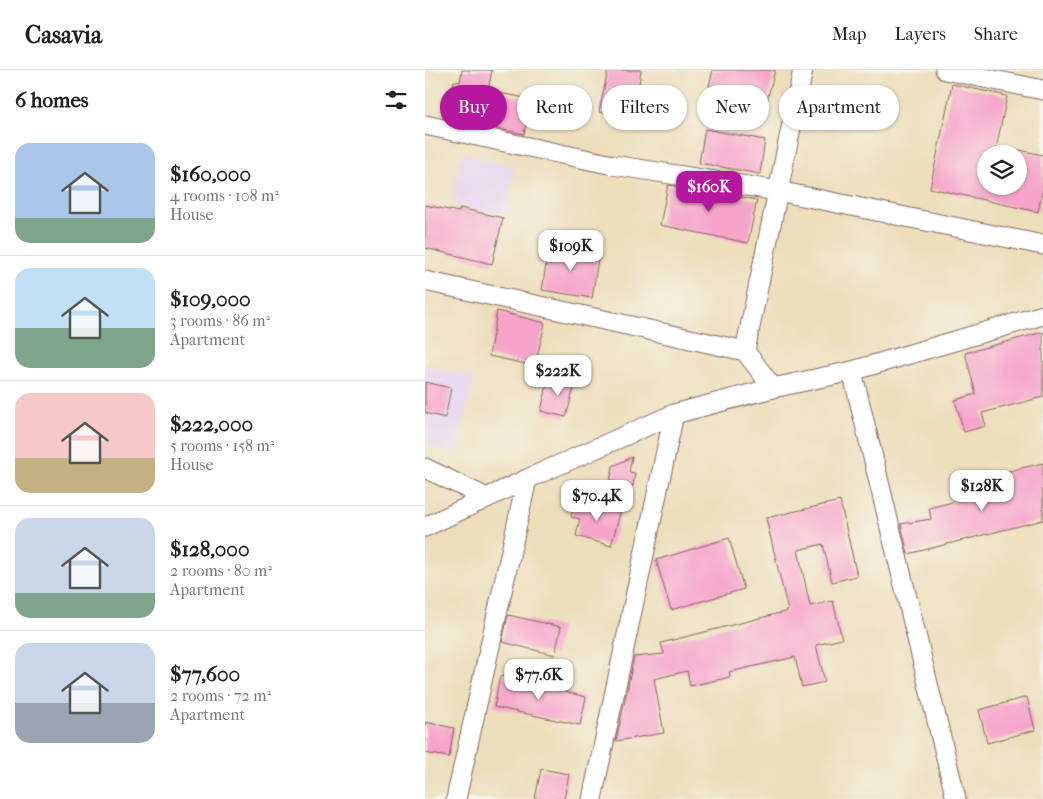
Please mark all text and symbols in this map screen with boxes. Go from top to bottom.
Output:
text: Casavia [25,21,102,49]
text: Map [832,24,866,45]
text: Layers [894,24,946,45]
text: Share [974,24,1018,45]
chip: Buy [440,85,507,130]
chip: Rent [517,85,592,130]
chip: Filters [602,85,687,130]
chip: New [697,85,769,130]
chip: Apartment [779,85,899,130]
icon: filters [382,86,410,114]
text: 6 homes [15,88,89,112]
map controls [977,145,1027,195]
button: layers [977,145,1027,195]
text: $160,000 [170,162,251,186]
icon: home [55,163,115,223]
pin: $160K [674,170,744,213]
text: $160K [687,177,731,196]
text: 4 rooms · 108 m² [170,186,279,205]
text: House [170,205,213,224]
pin: $109K [536,230,606,272]
text: $109K [549,236,593,255]
text: $109,000 [170,287,251,311]
icon: home [55,288,115,348]
text: 3 rooms · 86 m² [170,311,270,330]
text: Apartment [170,330,245,349]
pin: $222K [523,354,593,397]
text: $222K [535,361,581,380]
text: $222,000 [170,412,253,436]
icon: home [55,413,115,473]
text: 5 rooms · 158 m² [170,436,274,455]
text: House [170,455,213,474]
pin: $128K [947,470,1017,512]
text: $128K [961,476,1003,495]
pin: $70.4K [556,480,638,522]
text: $70.4K [572,486,622,505]
text: $128,000 [170,537,250,561]
icon: home [55,538,115,598]
text: 2 rooms · 80 m² [170,561,272,580]
text: Apartment [170,580,245,599]
pin: $77.6K [498,658,580,701]
text: $77,600 [170,662,240,686]
icon: home [55,663,115,723]
text: $77.6K [515,665,563,684]
text: 2 rooms · 72 m² [170,686,271,705]
text: Apartment [170,705,245,724]

